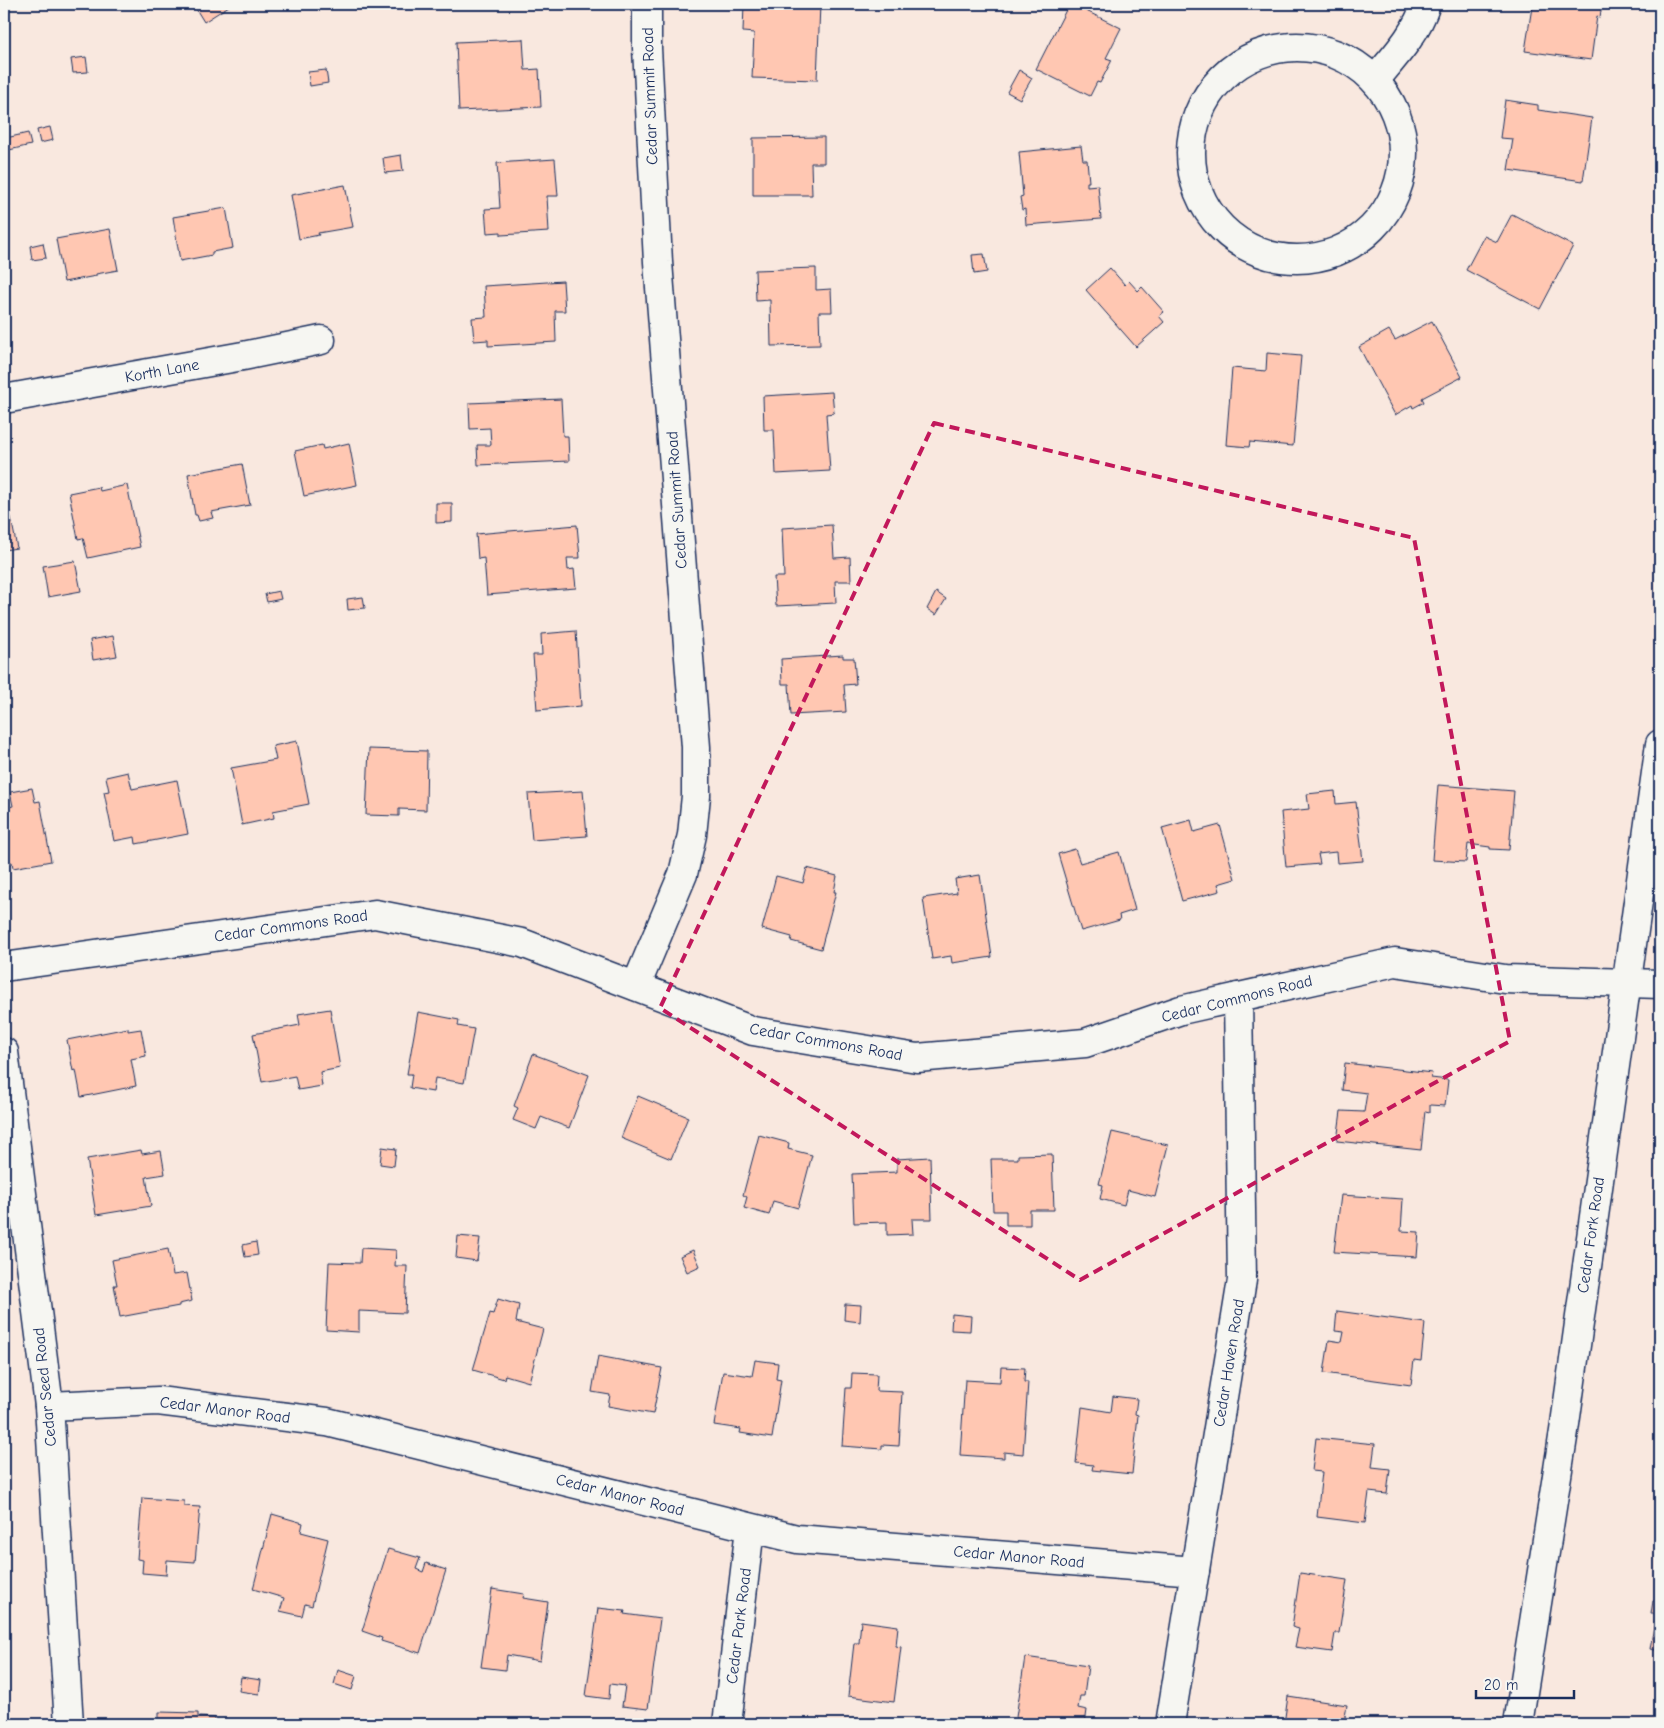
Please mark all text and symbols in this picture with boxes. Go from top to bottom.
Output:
street label: Cedar Summit Road [639,27,661,165]
street label: Korth Lane [123,356,201,386]
street label: Cedar Summit Road [663,431,691,569]
street label: Cedar Commons Road [213,906,369,946]
street label: Cedar Commons Road [1160,972,1314,1026]
street label: Cedar Commons Road [748,1020,904,1064]
street label: Cedar Fork Road [1574,1176,1608,1294]
street label: Cedar Haven Road [1210,1298,1248,1428]
street label: Cedar Seed Road [30,1327,60,1447]
street label: Cedar Manor Road [159,1393,291,1427]
street label: Cedar Manor Road [554,1470,686,1520]
street label: Cedar Manor Road [953,1542,1085,1572]
street label: Cedar Park Road [723,1567,755,1685]
scale bar [1476,1668,1574,1700]
text: 20 m [1484,1676,1518,1694]

